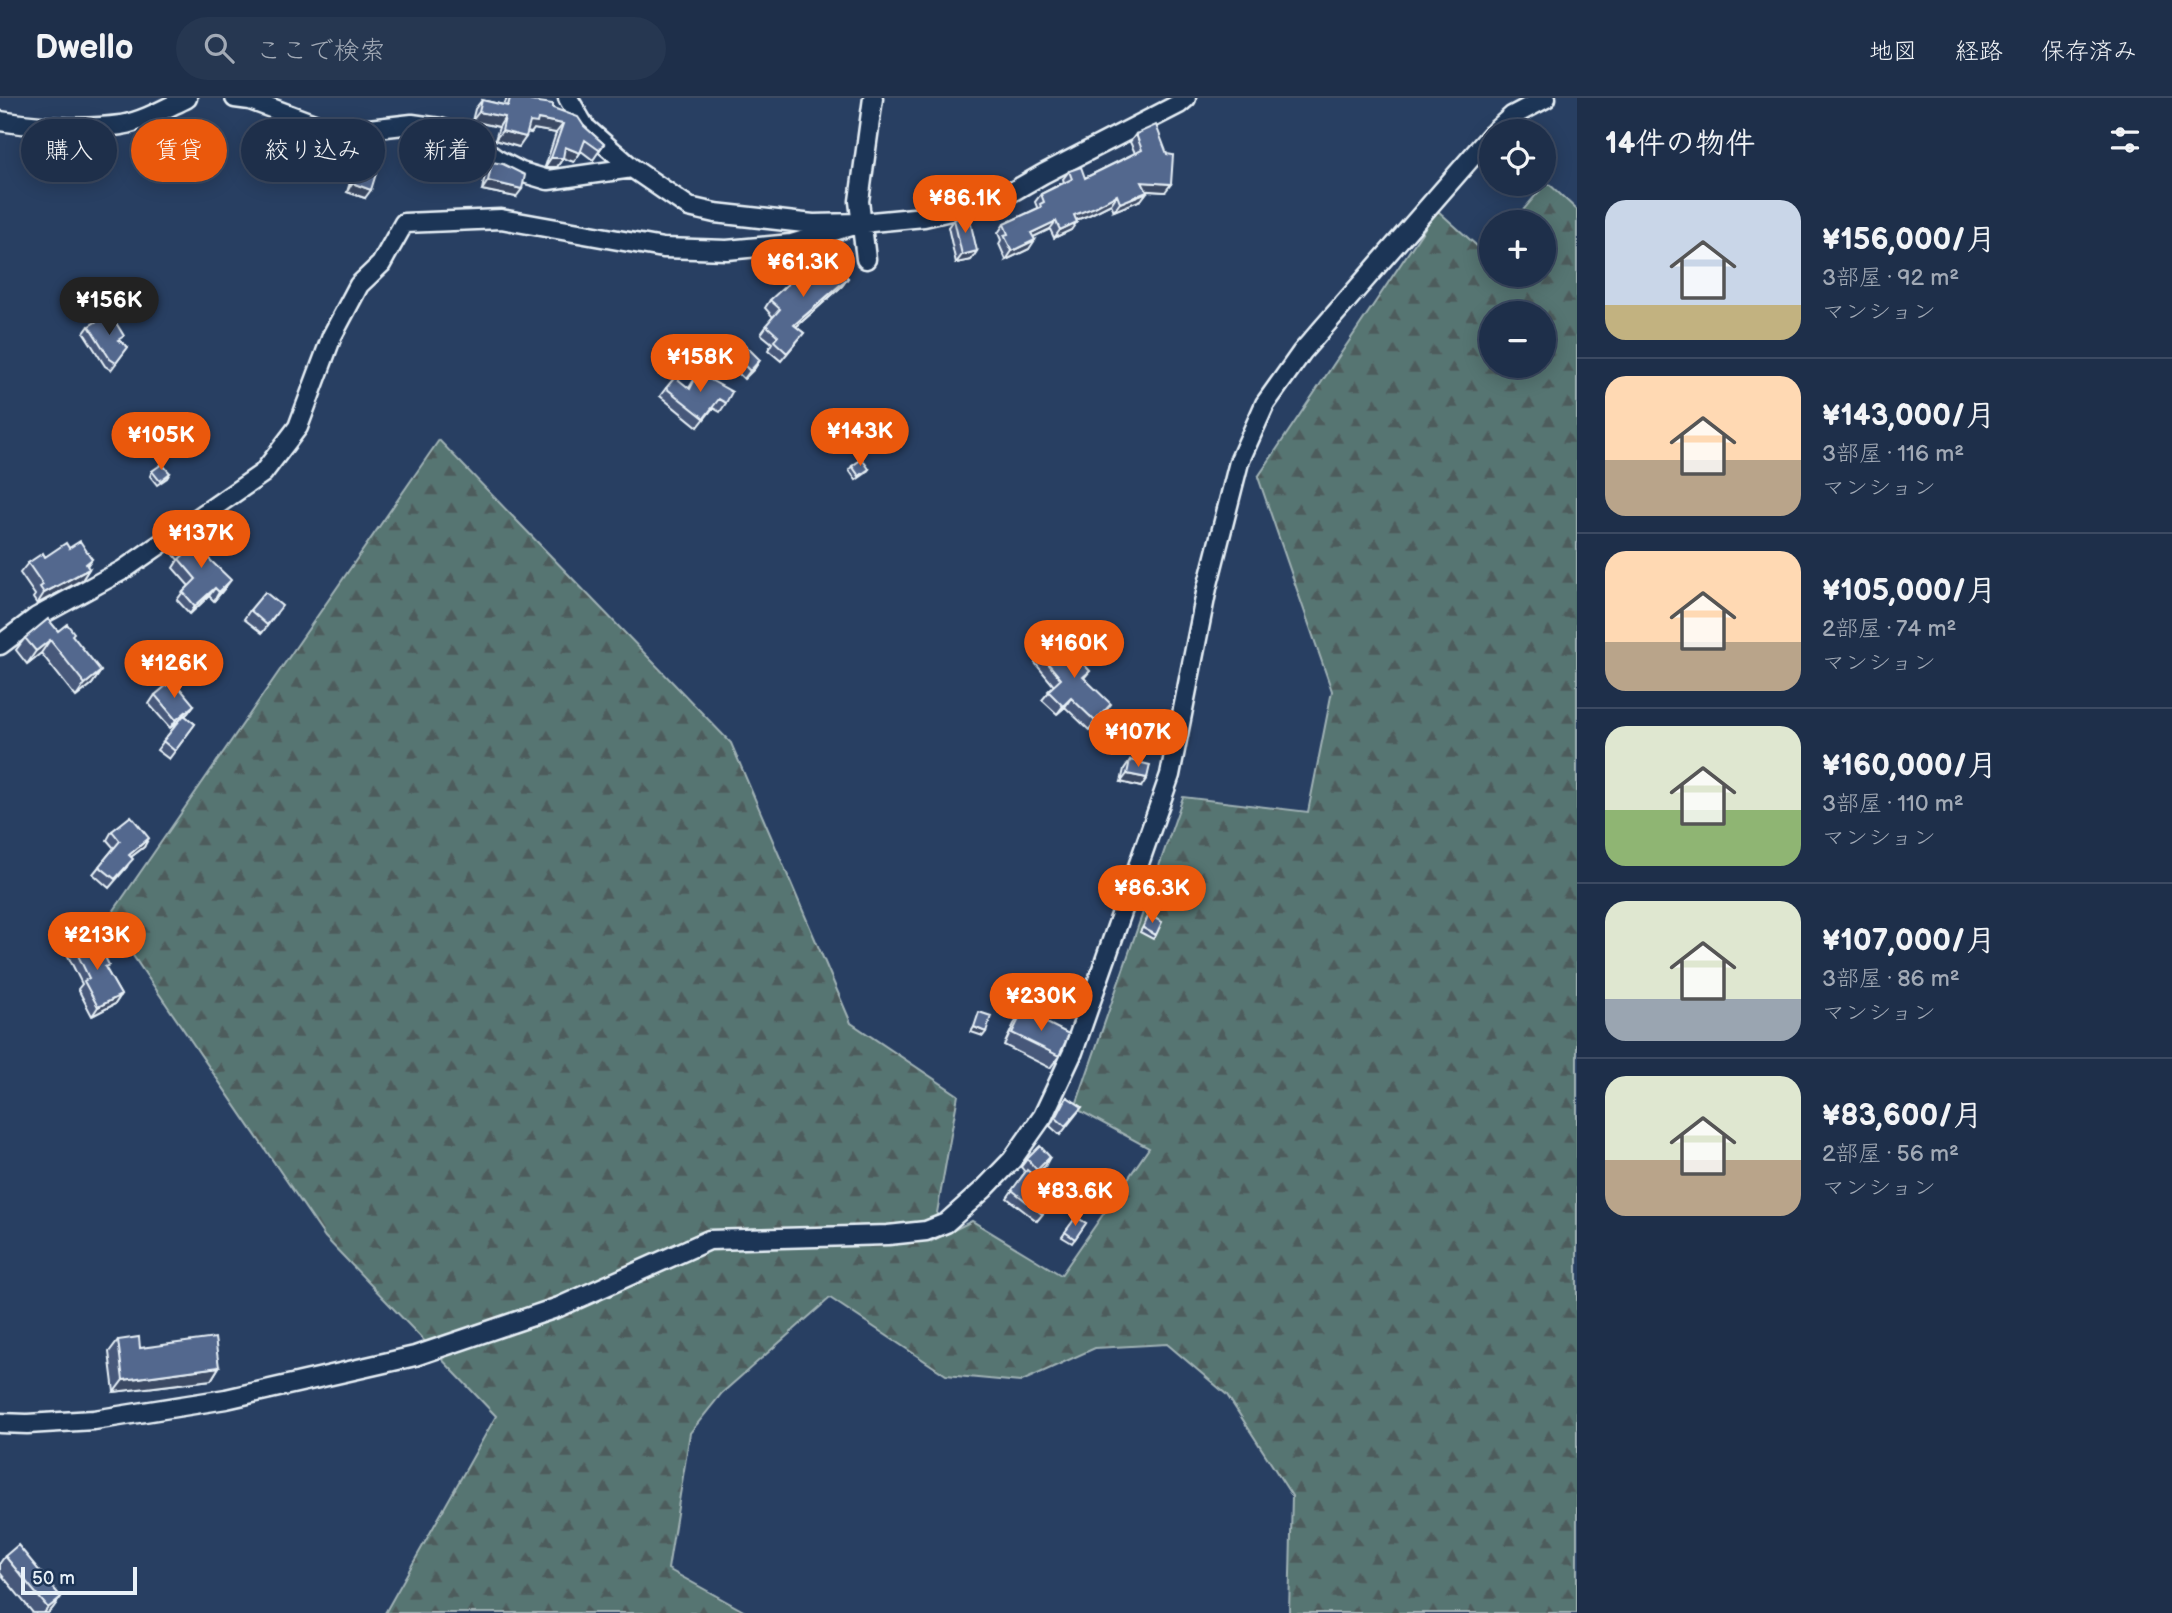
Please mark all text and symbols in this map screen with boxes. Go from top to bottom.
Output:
search box [176,17,666,80]
text: Dwello [35,28,134,68]
icon: search [200,29,238,67]
text: ここで検索 [256,36,386,67]
text: 地図 [1869,37,1917,66]
text: 経路 [1955,37,2003,66]
text: 保存済み [2041,37,2137,66]
chip: 購入 [21,119,117,182]
chip: 賃貸 [131,119,227,182]
chip: 絞り込み [241,119,385,182]
chip: 新着 [399,119,495,182]
map controls [1479,119,1556,378]
button: locate [1479,119,1556,196]
icon: filters [2106,121,2144,159]
text: 14件の物件 [1605,126,1755,162]
pin: ¥86.1K [908,176,1022,235]
text: ¥86.1K [929,184,1001,212]
button: + [1479,210,1556,287]
text: ¥156,000/月 [1822,222,1996,258]
icon: home [1661,228,1745,312]
pin: ¥61.3K [746,240,860,299]
text: ¥61.3K [767,248,839,276]
text: 3部屋 · 92 m² [1822,264,1959,292]
pin: ¥156K [60,278,158,337]
text: ¥156K [76,286,142,314]
text: マンション [1822,298,1936,326]
button: − [1479,301,1556,378]
pin: ¥158K [651,334,749,394]
text: ¥158K [667,343,733,371]
text: ¥143,000/月 [1822,398,1995,434]
icon: home [1661,404,1745,488]
pin: ¥143K [811,408,909,468]
pin: ¥105K [112,412,210,472]
text: ¥143K [827,417,893,445]
text: ¥105K [127,421,195,449]
text: 3部屋 · 116 m² [1822,440,1964,468]
text: マンション [1822,474,1936,502]
pin: ¥137K [152,510,250,570]
text: ¥137K [168,519,234,547]
text: ¥105,000/月 [1822,573,1996,609]
icon: home [1661,579,1745,663]
text: 2部屋 · 74 m² [1822,615,1956,643]
pin: ¥160K [1025,620,1123,680]
text: ¥160K [1040,629,1108,657]
pin: ¥126K [125,640,223,700]
text: ¥126K [140,649,208,677]
text: マンション [1822,649,1936,677]
pin: ¥107K [1089,710,1187,769]
text: ¥107K [1105,718,1171,746]
text: ¥160,000/月 [1822,748,1997,784]
icon: home [1661,754,1745,838]
text: 3部屋 · 110 m² [1822,790,1964,818]
text: マンション [1822,824,1936,852]
pin: ¥86.3K [1095,866,1209,925]
text: ¥86.3K [1114,874,1190,902]
pin: ¥213K [48,912,146,972]
text: ¥213K [64,921,130,949]
text: ¥107,000/月 [1822,923,1995,959]
icon: home [1661,929,1745,1013]
text: 3部屋 · 86 m² [1822,965,1960,993]
pin: ¥230K [992,974,1090,1033]
text: ¥230K [1006,982,1076,1010]
text: マンション [1822,999,1936,1027]
text: ¥83,600/月 [1822,1098,1983,1134]
icon: home [1661,1104,1745,1188]
text: 2部屋 · 56 m² [1822,1140,1959,1168]
pin: ¥83.6K [1018,1168,1132,1228]
text: マンション [1822,1174,1936,1202]
text: ¥83.6K [1037,1177,1113,1205]
scale bar [21,1564,136,1596]
text: 50 m [32,1567,75,1590]

